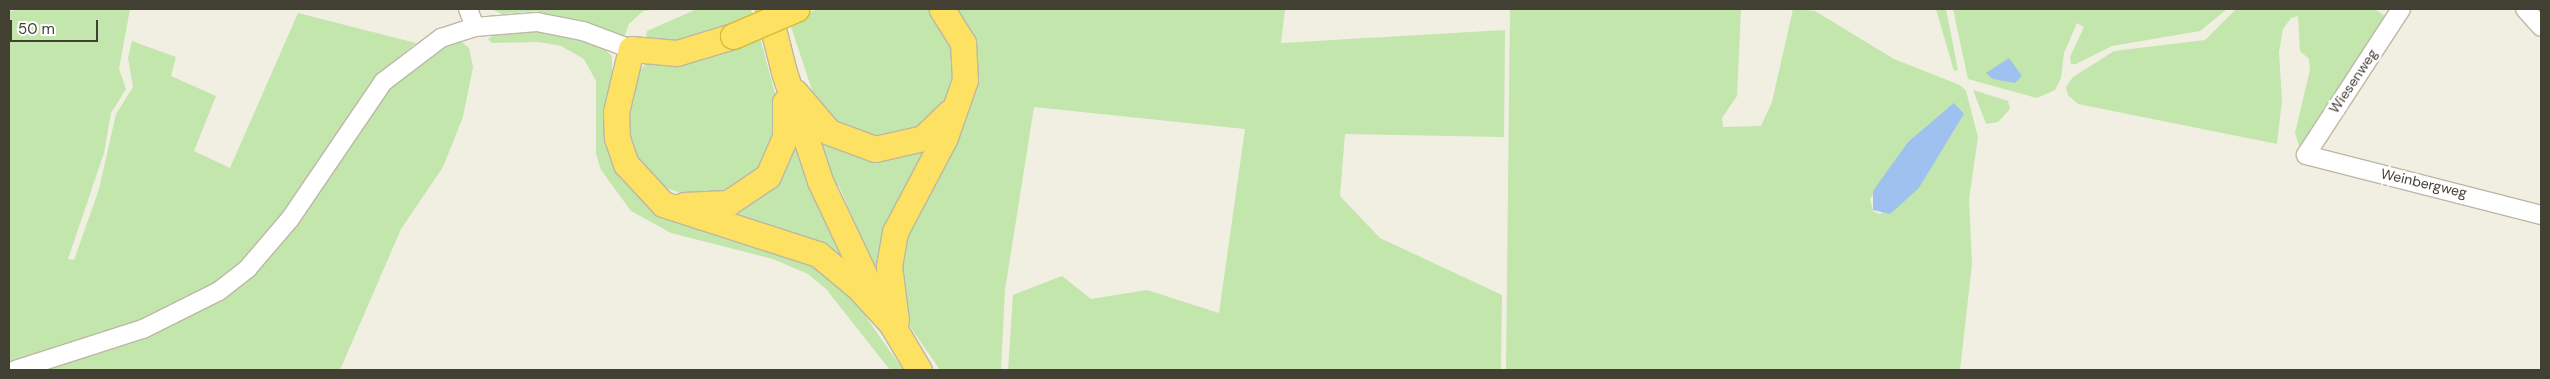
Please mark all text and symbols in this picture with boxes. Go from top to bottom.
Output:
scale bar [12,10,100,42]
text: 50 m [18,19,55,39]
street label: Wiesenweg [2325,46,2381,116]
street label: Weinbergweg [2379,165,2469,201]

